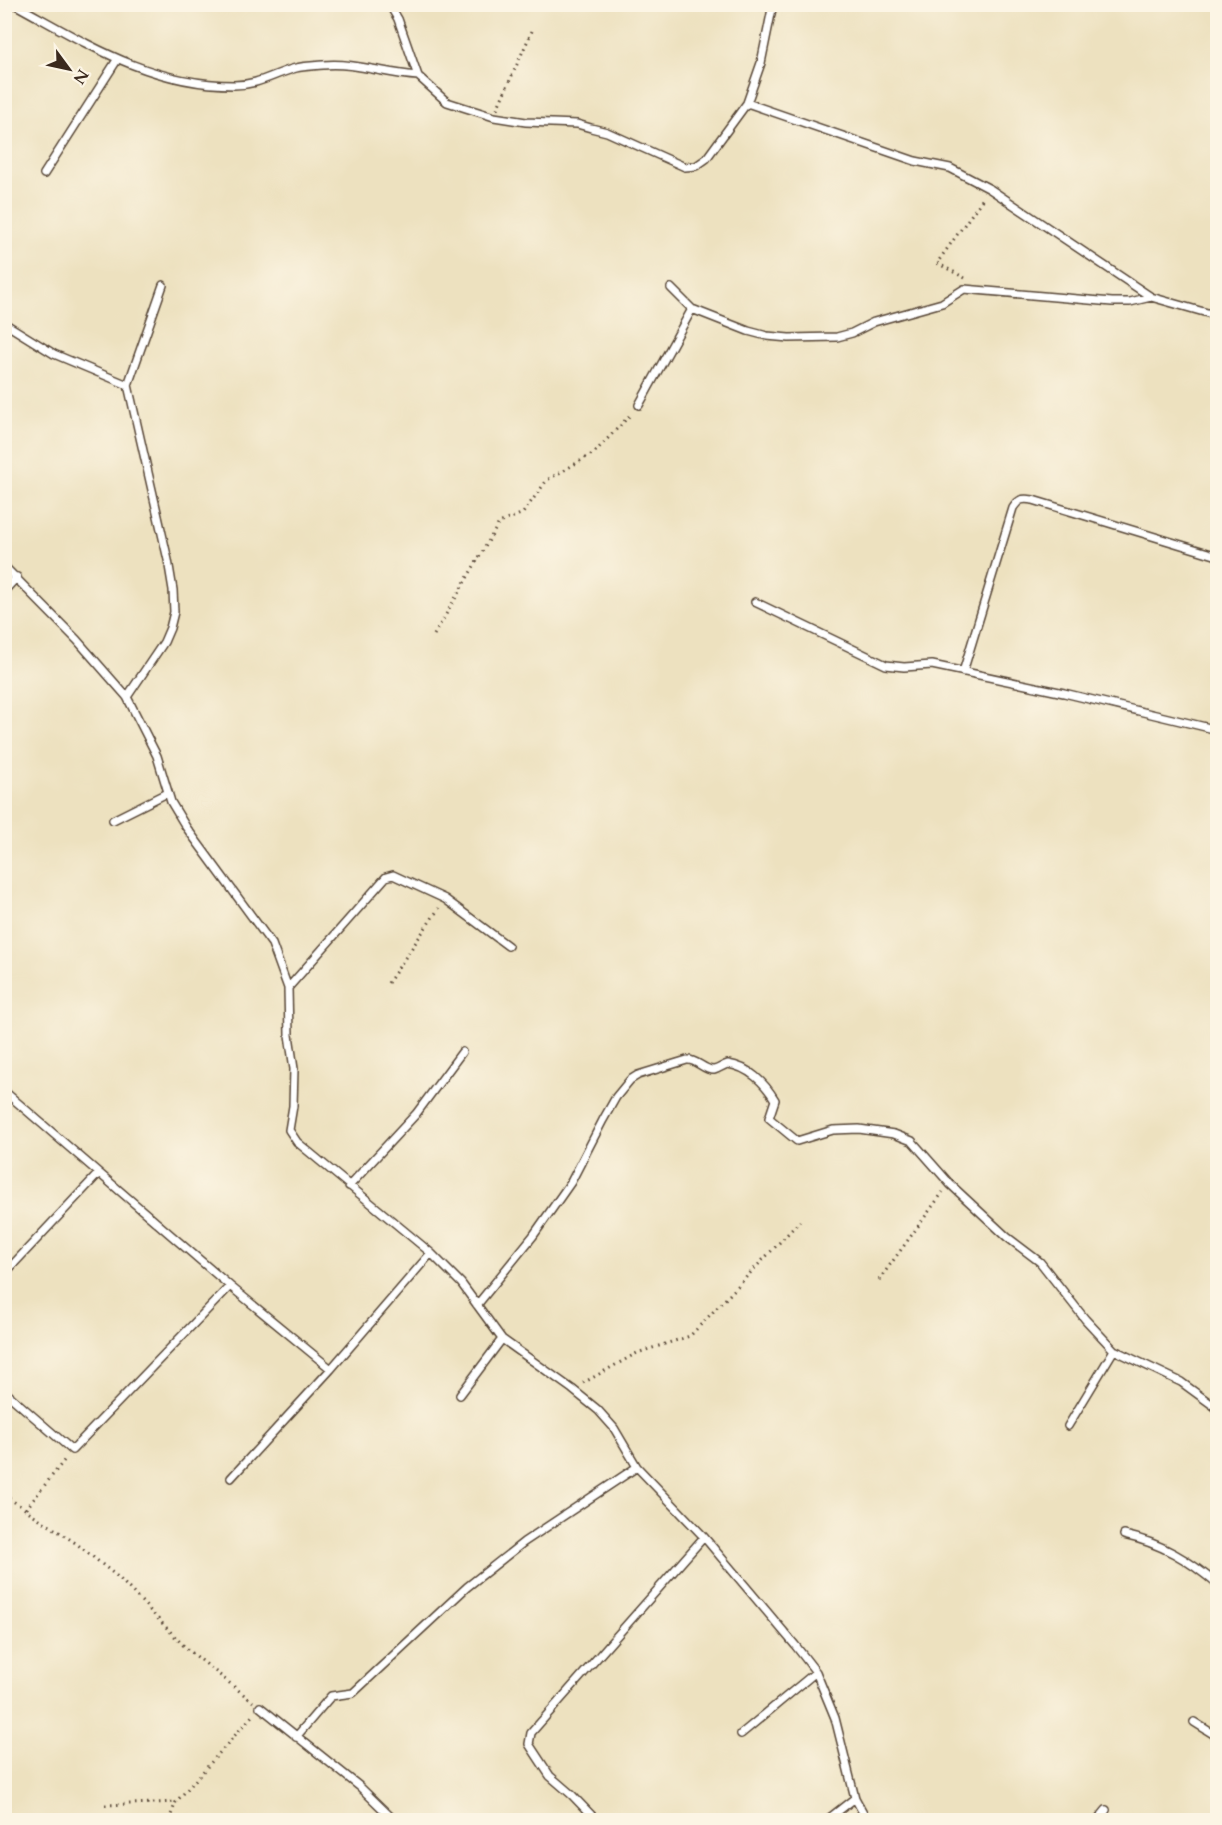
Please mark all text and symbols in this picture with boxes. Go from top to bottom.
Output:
north arrow [39,39,99,99]
text: N [68,65,94,89]

